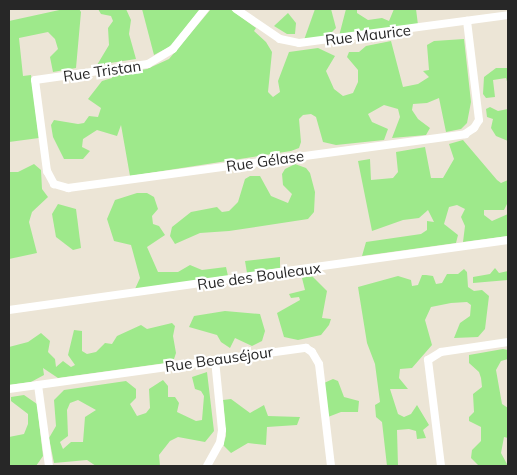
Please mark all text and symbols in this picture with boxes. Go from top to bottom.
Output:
street label: Rue Maurice [324,21,412,49]
street label: Rue Tristan [62,57,142,85]
street label: Rue Gélase [225,147,305,175]
street label: Rue des Bouleaux [196,258,322,294]
street label: Rue Beauséjour [164,343,274,375]

